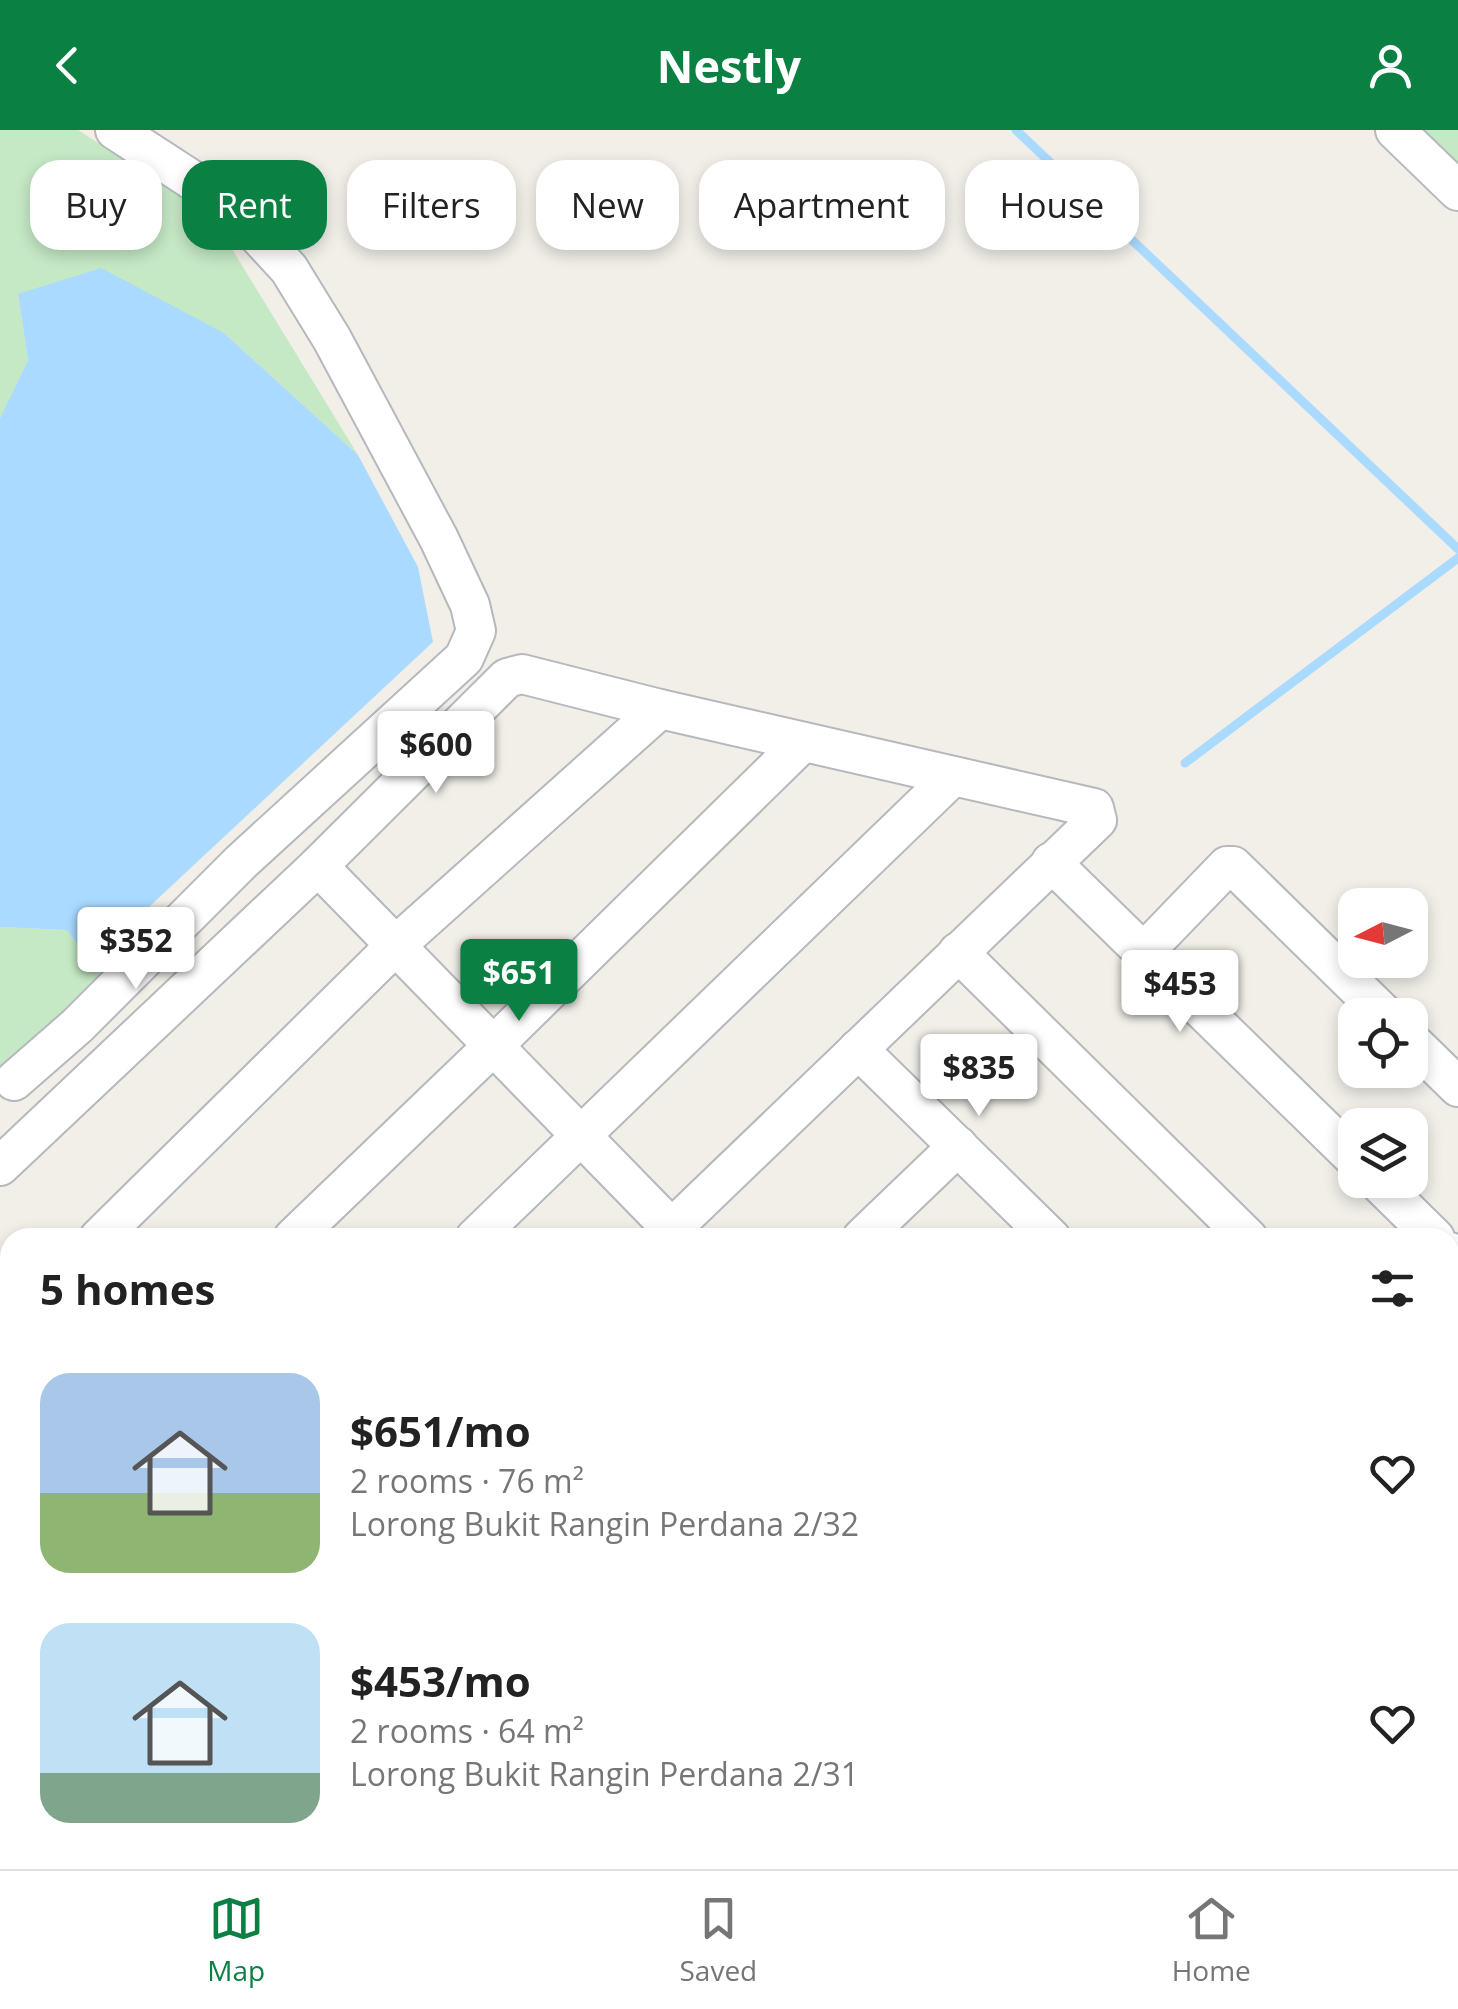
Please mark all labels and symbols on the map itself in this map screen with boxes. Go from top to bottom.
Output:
pin: $600 [377,711,495,796]
north arrow [1338,888,1428,978]
pin: $352 [77,907,195,992]
pin: $651 [460,939,578,1024]
pin: $453 [1121,950,1239,1035]
pin: $835 [920,1034,1038,1119]

